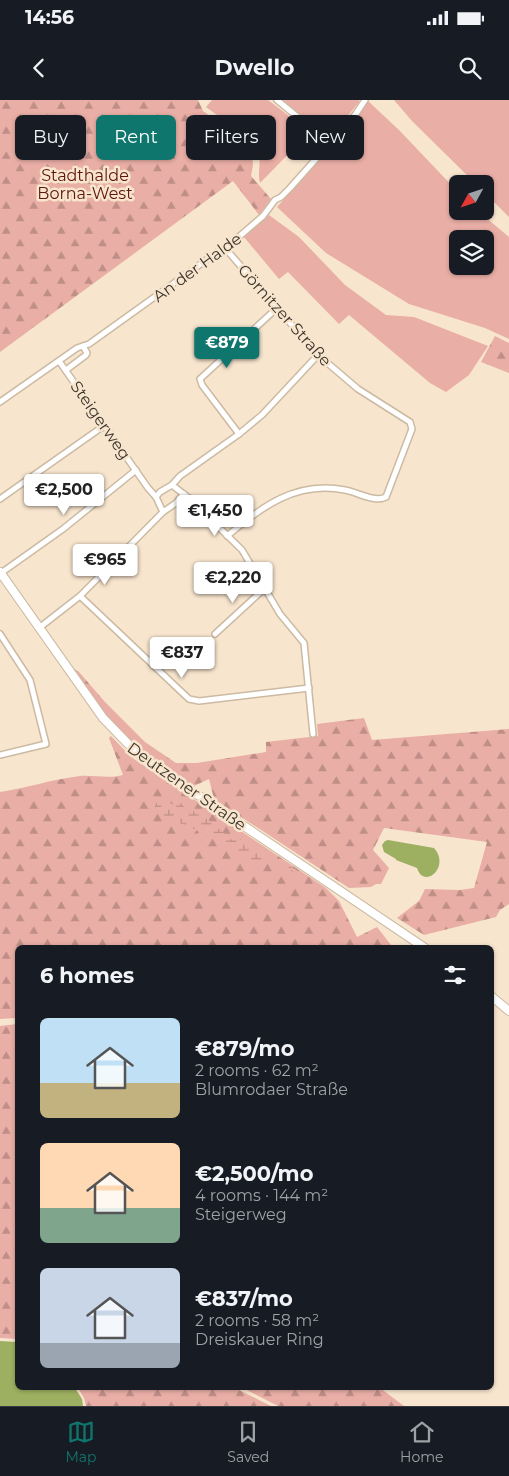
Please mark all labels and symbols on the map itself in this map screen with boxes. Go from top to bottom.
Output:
park label: Stadthalde Borna-West [37,166,133,203]
north arrow [449,175,494,220]
street label: An der Halde [149,229,245,306]
street label: Görnitzer Straße [234,261,335,370]
pin: €879 [197,326,257,369]
street label: Steigerweg [67,377,135,463]
pin: €2,500 [23,474,105,516]
pin: €1,450 [174,494,256,537]
pin: €965 [75,544,135,586]
pin: €2,220 [192,562,274,604]
pin: €837 [152,636,212,679]
street label: Deutzener Straße [124,738,250,835]

